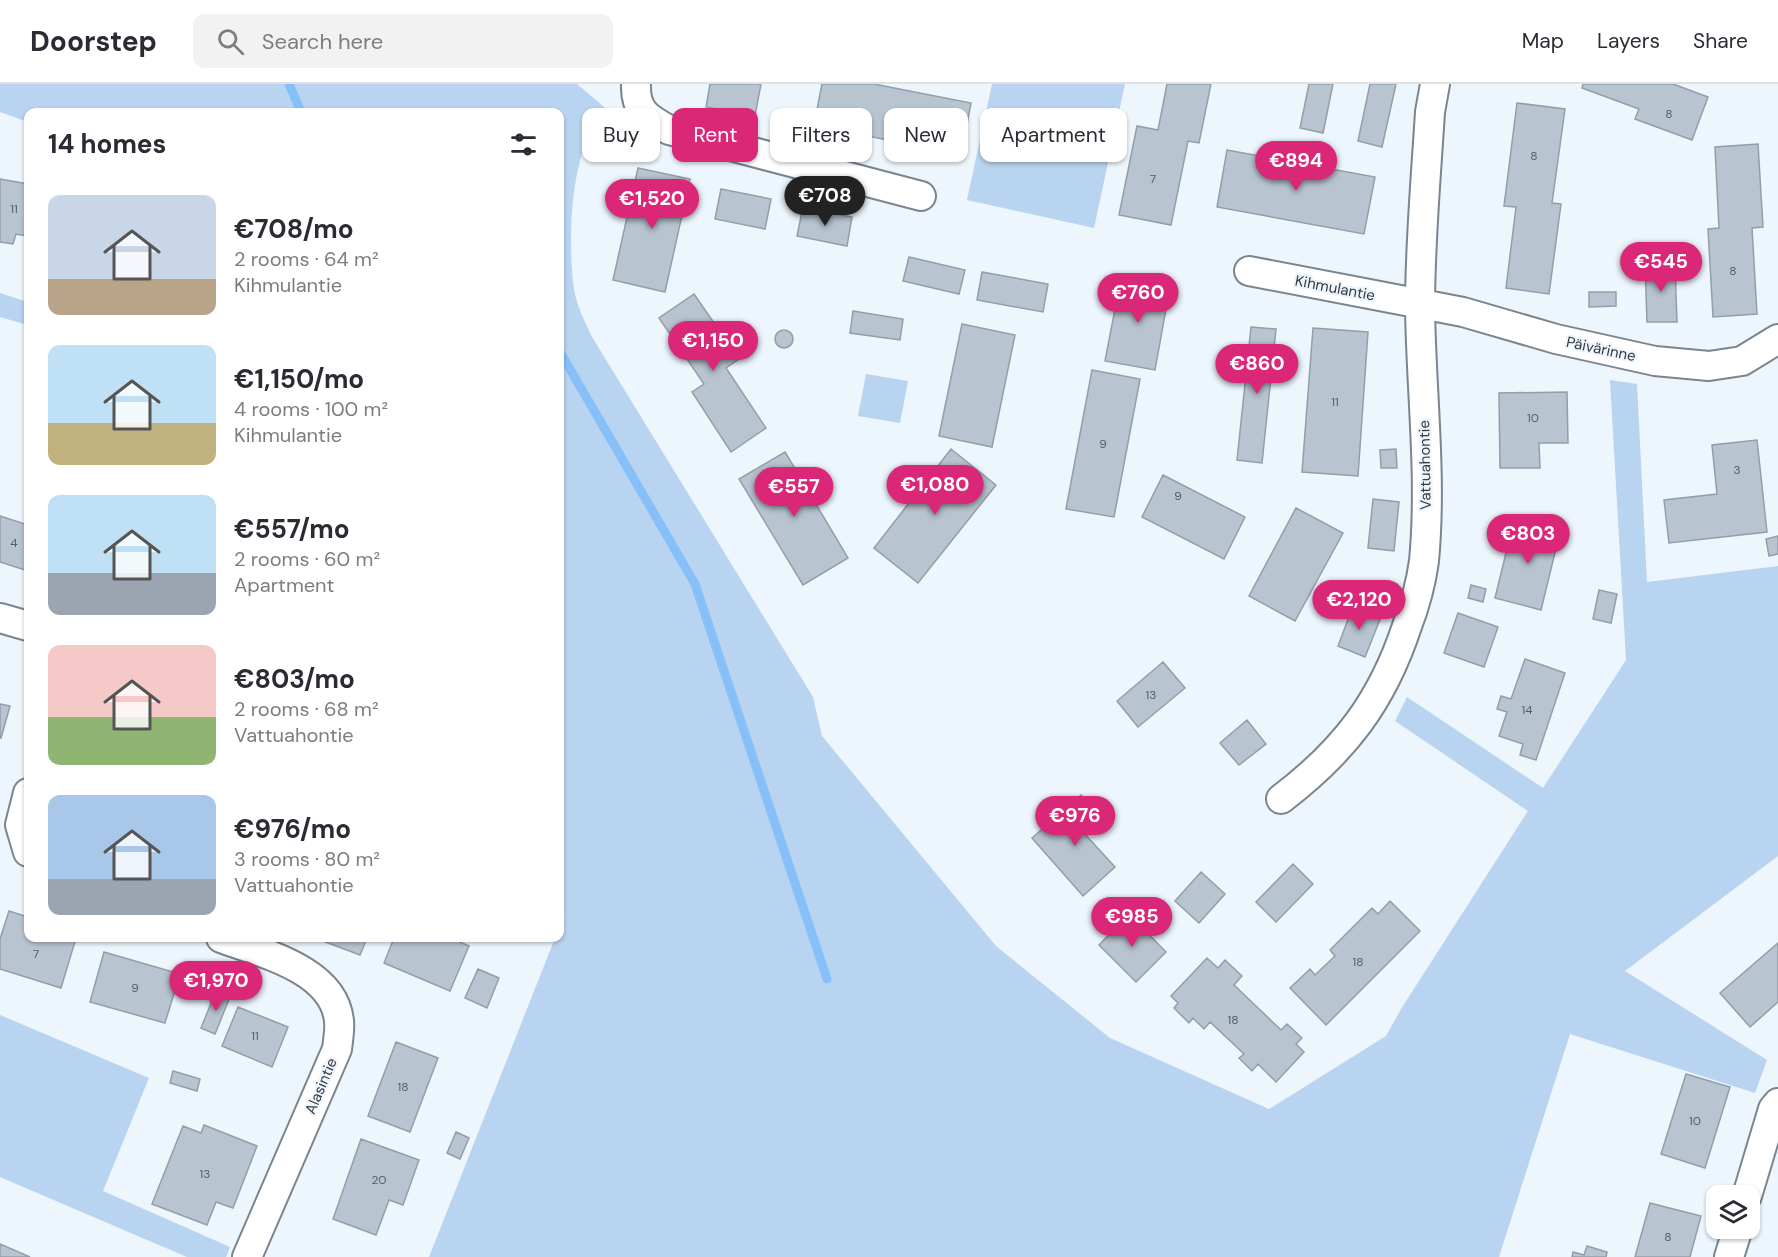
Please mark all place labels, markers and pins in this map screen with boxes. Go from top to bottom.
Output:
pin: €894 [1260,141,1332,192]
pin: €708 [789,176,861,227]
pin: €1,520 [603,179,701,230]
pin: €545 [1625,242,1697,293]
pin: €760 [1102,273,1174,324]
pin: €1,150 [664,321,762,372]
pin: €860 [1221,344,1293,395]
pin: €1,080 [886,465,984,516]
pin: €557 [758,467,830,518]
pin: €803 [1492,514,1564,565]
pin: €2,120 [1310,580,1408,631]
pin: €976 [1039,796,1111,847]
pin: €985 [1096,897,1168,948]
pin: €1,970 [167,961,265,1012]

